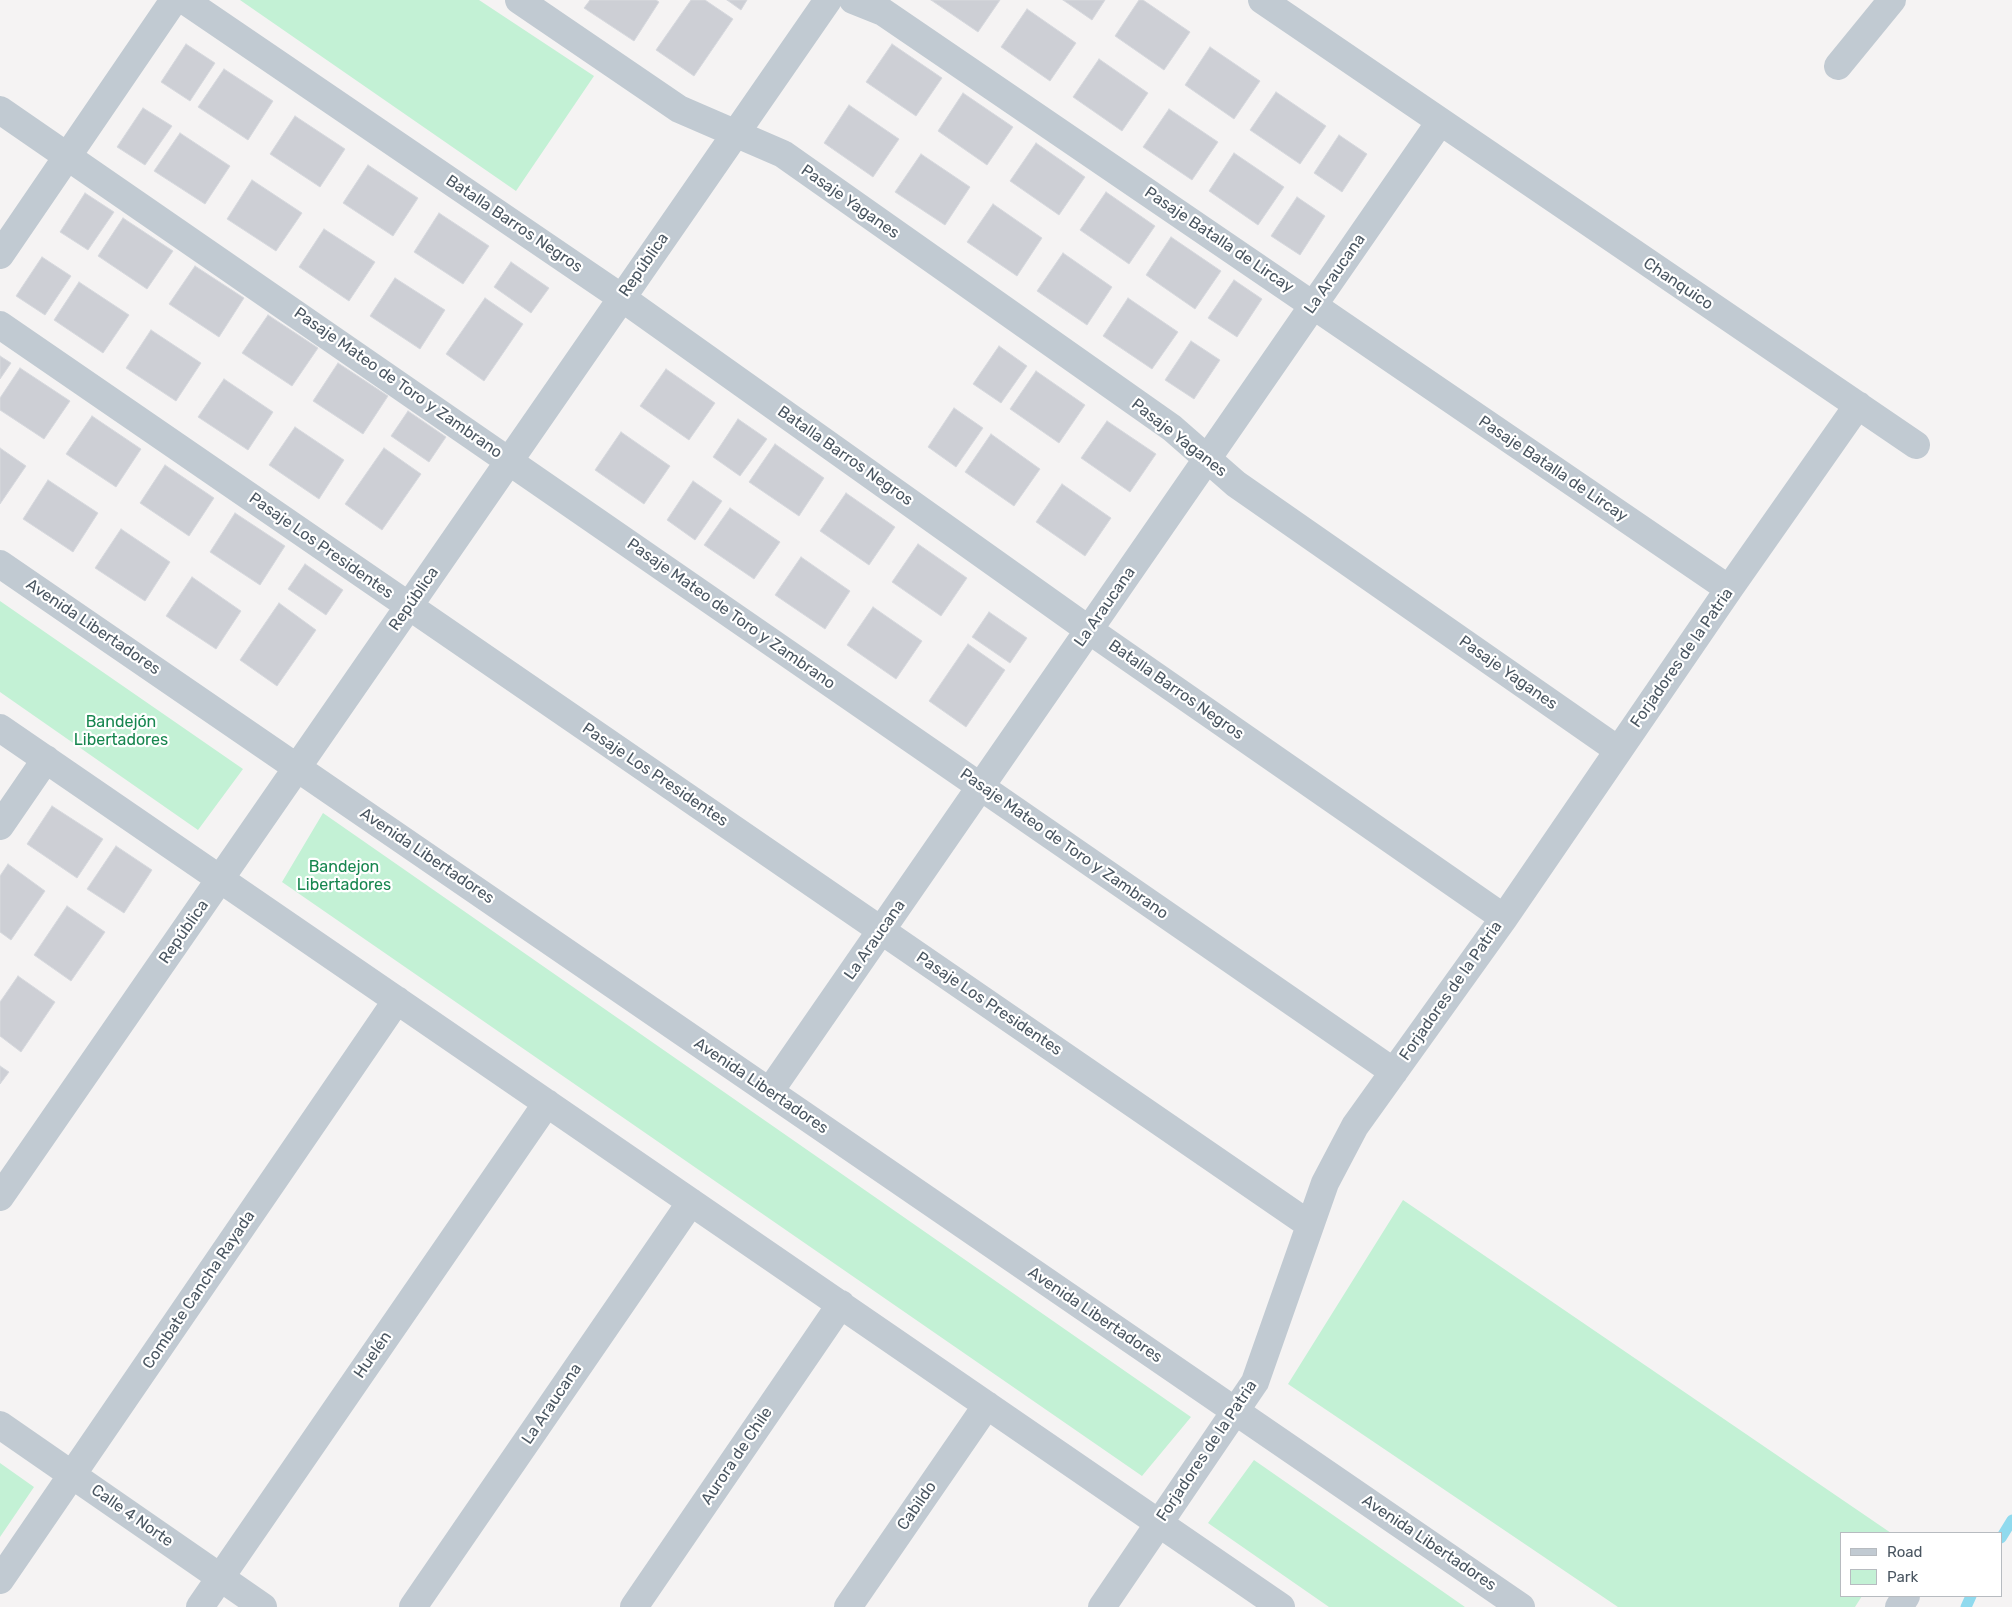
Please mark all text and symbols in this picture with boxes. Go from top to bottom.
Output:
street label: Pasaje Yaganes [797,161,903,243]
street label: Batalla Barros Negros [442,171,586,277]
street label: Pasaje Batalla de Lircay [1141,183,1297,297]
street label: República [615,229,673,301]
street label: La Araucana [1300,230,1370,318]
street label: Chanquico [1639,254,1717,314]
street label: Pasaje Mateo de Toro y Zambrano [290,304,506,462]
street label: Pasaje Yaganes [1127,395,1231,481]
street label: Batalla Barros Negros [774,402,916,510]
street label: Pasaje Batalla de Lircay [1475,412,1631,526]
street label: Pasaje Los Presidentes [245,489,397,603]
street label: Pasaje Mateo de Toro y Zambrano [623,535,839,693]
street label: República [385,563,443,635]
street label: La Araucana [1070,563,1140,651]
street label: Avenida Libertadores [22,575,164,679]
street label: Forjadores de la Patria [1627,585,1737,731]
street label: Pasaje Yaganes [1455,632,1561,714]
street label: Batalla Barros Negros [1105,636,1247,744]
park label: Bandejón Libertadores [74,712,168,750]
street label: Pasaje Los Presidentes [578,719,732,831]
street label: Pasaje Mateo de Toro y Zambrano [956,765,1172,923]
street label: Avenida Libertadores [356,804,498,908]
park label: Bandejon Libertadores [297,857,391,895]
street label: República [155,896,213,968]
street label: La Araucana [840,896,910,984]
street label: Forjadores de la Patria [1396,918,1506,1064]
street label: Pasaje Los Presidentes [912,948,1066,1060]
street label: Avenida Libertadores [690,1034,832,1138]
street label: Combate Cancha Rayada [139,1207,259,1373]
street label: Avenida Libertadores [1024,1263,1166,1367]
street label: Huelén [350,1328,396,1382]
street label: La Araucana [518,1360,586,1448]
street label: Forjadores de la Patria [1153,1377,1261,1525]
street label: Aurora de Chile [697,1404,777,1508]
street label: Cabildo [893,1478,941,1534]
street label: Calle 4 Norte [87,1481,177,1551]
street label: Avenida Libertadores [1358,1491,1500,1595]
legend [1840,1532,2002,1597]
text: Road [1887,1543,1923,1561]
text: Park [1887,1568,1918,1586]

